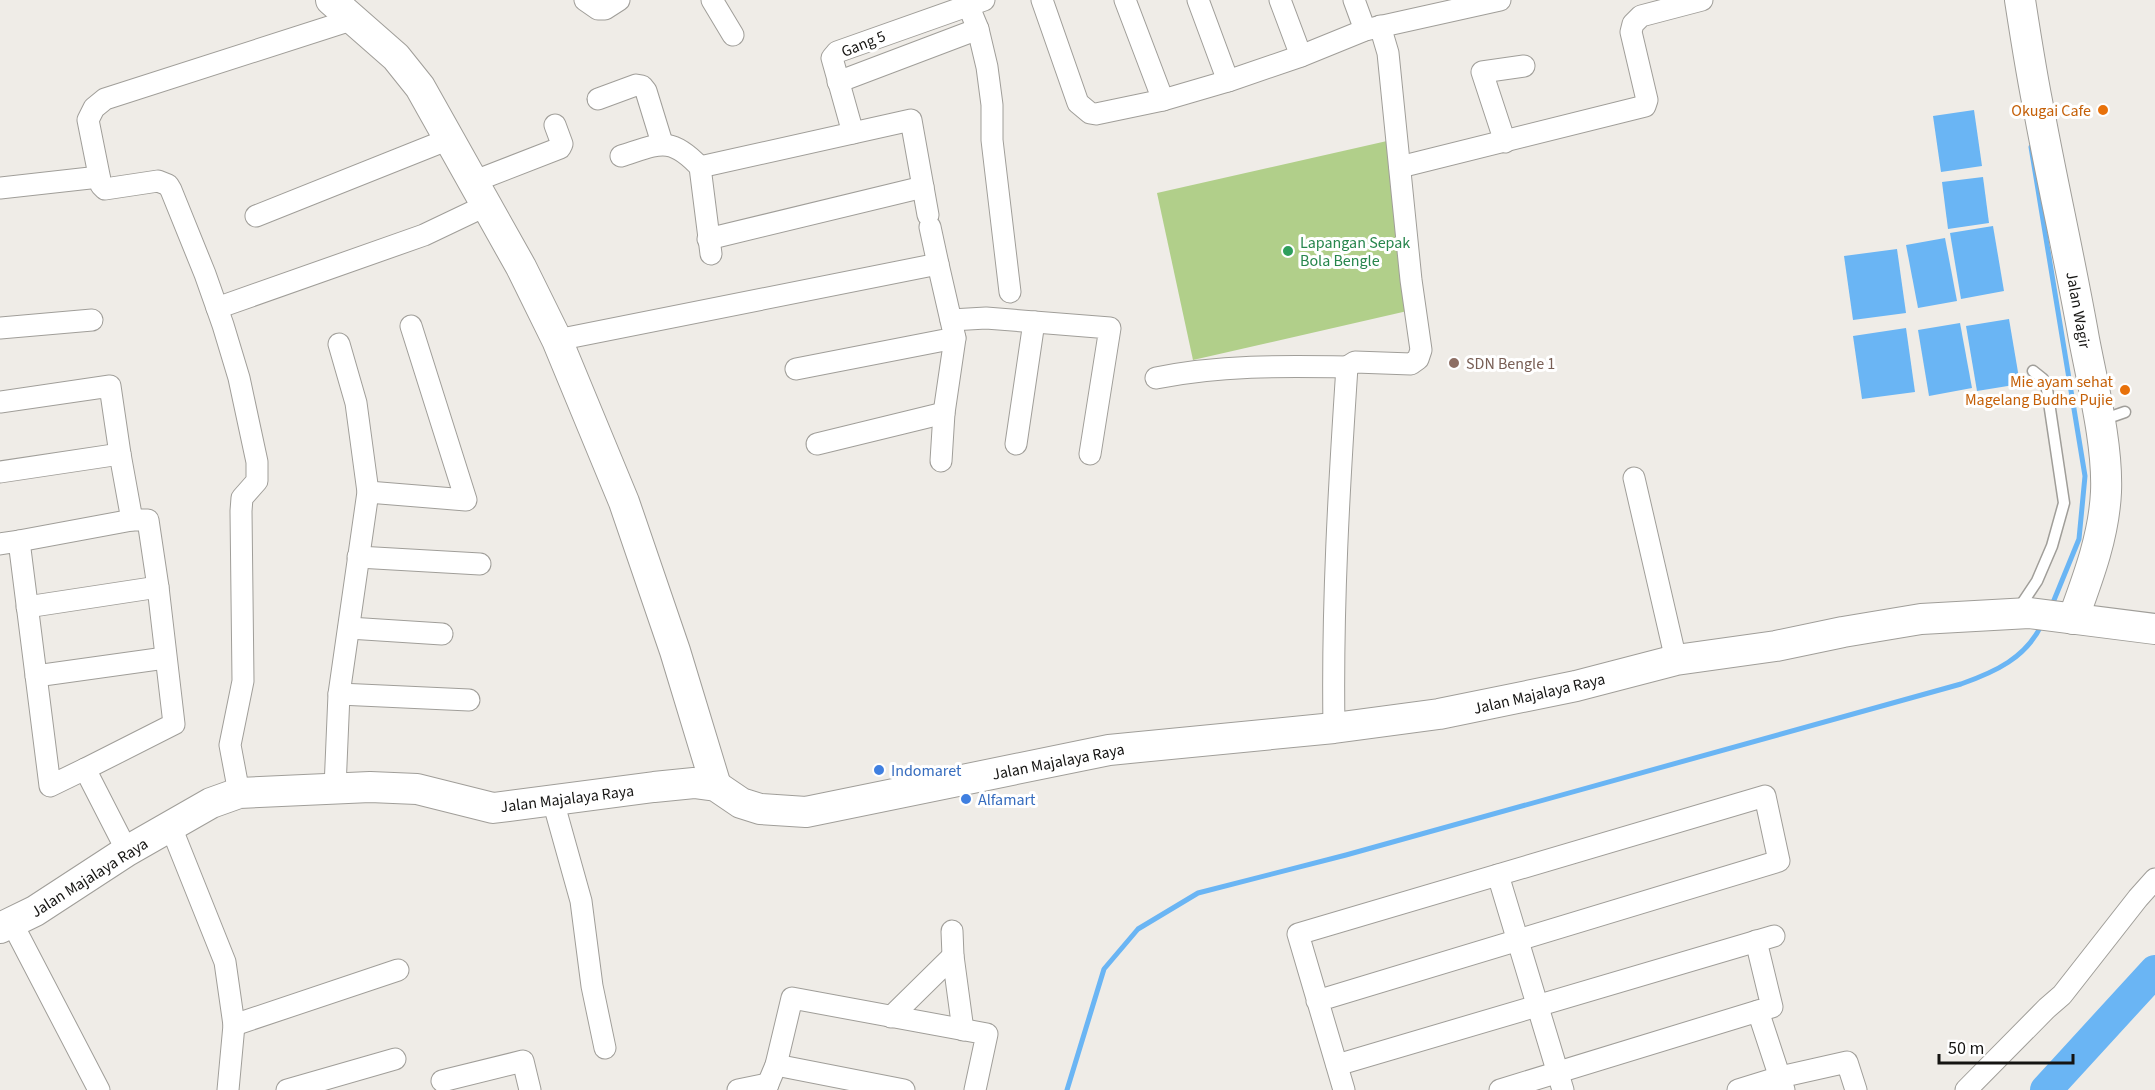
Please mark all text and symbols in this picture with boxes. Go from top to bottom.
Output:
street label: Gang 5 [838,25,889,63]
place label: Okugai Cafe [2011,100,2091,122]
marker: Okugai Cafe [2096,103,2110,117]
place label: Lapangan Sepak Bola Bengle [1300,232,1410,272]
marker: Lapangan Sepak Bola Bengle [1281,244,1295,258]
street label: Jalan Wagir [2060,270,2096,351]
place label: SDN Bengle 1 [1466,353,1555,375]
marker: SDN Bengle 1 [1447,356,1461,370]
place label: Mie ayam sehat Magelang Budhe Pujie [1965,371,2114,411]
marker: Mie ayam sehat Magelang Budhe Pujie [2118,383,2132,397]
street label: Jalan Majalaya Raya [1471,668,1607,720]
street label: Jalan Majalaya Raya [990,738,1126,786]
place label: Indomaret [891,760,962,782]
marker: Indomaret [872,763,886,777]
street label: Jalan Majalaya Raya [499,780,635,818]
place label: Alfamart [978,789,1036,811]
marker: Alfamart [959,792,973,806]
street label: Jalan Majalaya Raya [27,833,152,923]
scale bar [1939,1027,2072,1065]
text: 50 m [1948,1036,1984,1061]

